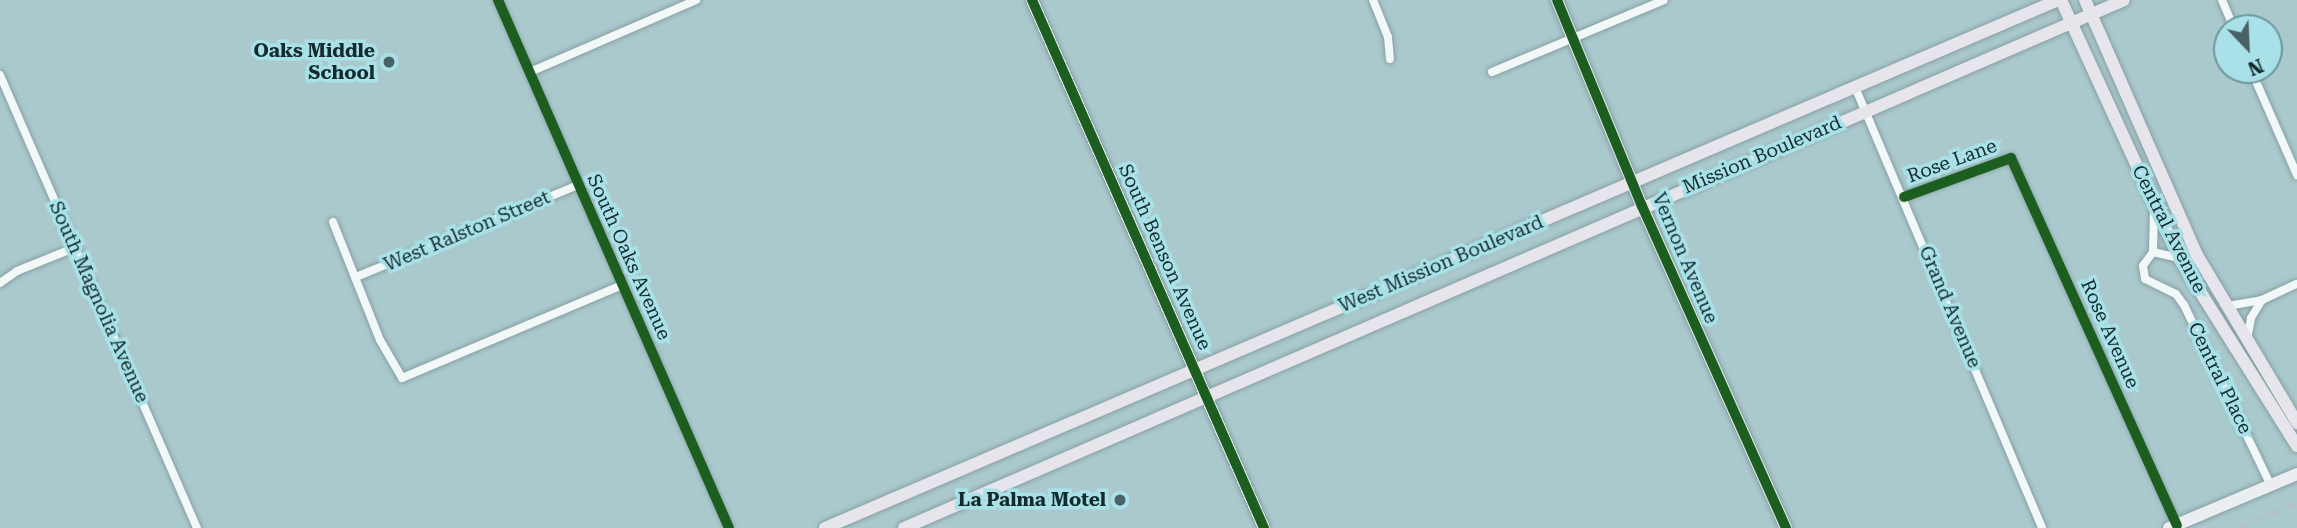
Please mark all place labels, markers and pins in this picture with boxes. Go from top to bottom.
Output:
place label: Oaks Middle School [254,40,375,84]
marker: Oaks Middle School [381,54,397,70]
place label: La Palma Motel [958,489,1106,511]
marker: La Palma Motel [1112,492,1128,508]

